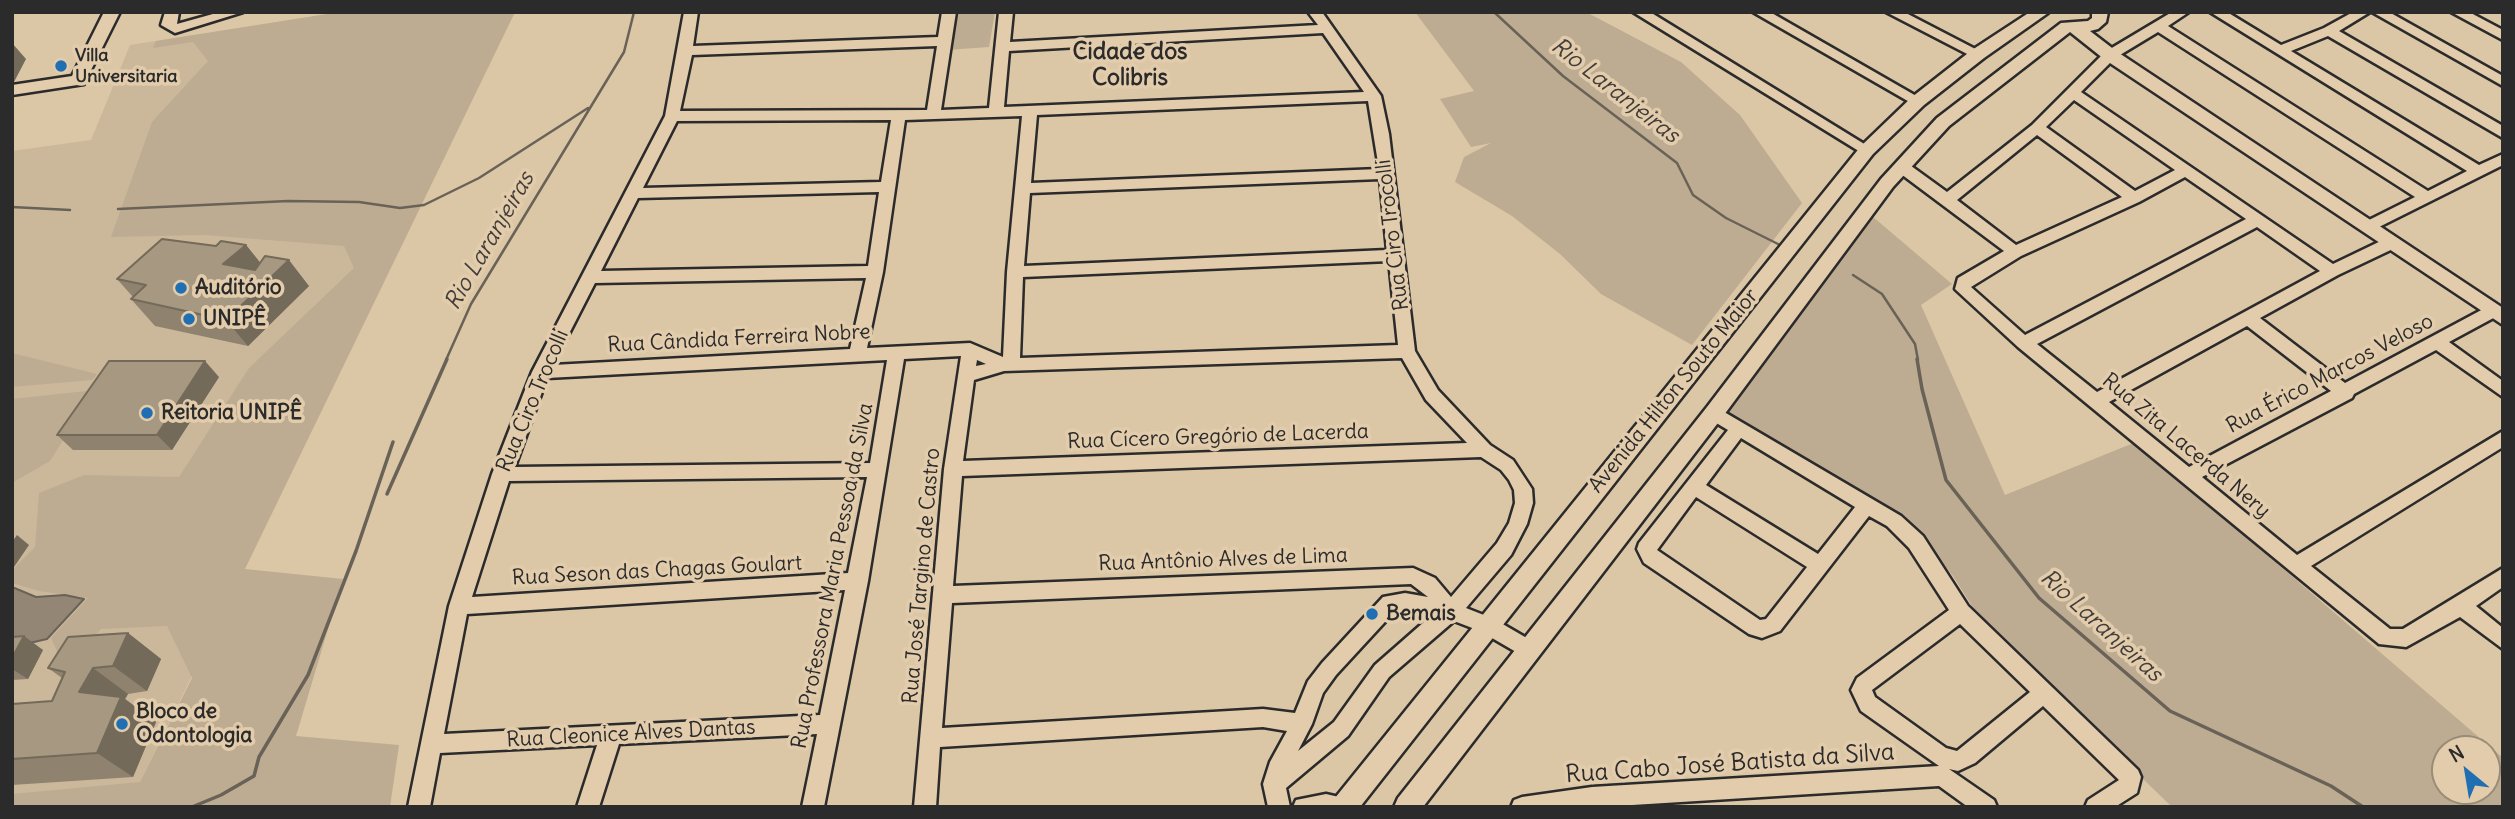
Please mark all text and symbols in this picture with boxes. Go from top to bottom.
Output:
water label: Rio Laranjeiras [1546,33,1684,149]
district label: Cidade dos Colibris [1072,38,1188,92]
place label: Villa Universitaria [75,45,178,88]
marker: Villa Universitaria [53,58,69,74]
street label: Rua Ciro Trocolli [1371,158,1415,312]
water label: Rio Laranjeiras [439,167,541,315]
place label: Auditório [195,275,282,301]
marker: Auditório [173,280,189,296]
street label: Avenida Hilton Souto Maior [1584,284,1764,498]
place label: UNIPÊ [203,306,266,332]
street label: Rua Érico Marcos Veloso [2222,309,2438,439]
marker: UNIPÊ [181,311,197,327]
street label: Rua Cândida Ferreira Nobre [607,320,871,358]
street label: Rua Ciro Trocolli [492,326,574,476]
street label: Rua Zita Lacerda Nery [2097,368,2275,524]
place label: Reitoria UNIPÊ [161,400,302,426]
street label: Rua Professora Maria Pessoa da Silva [787,401,879,751]
marker: Reitoria UNIPÊ [139,405,155,421]
street label: Rua Cícero Gregório de Lacerda [1067,419,1369,455]
street label: Rua José Targino de Castro [898,447,946,705]
street label: Rua Antônio Alves de Lima [1098,543,1348,577]
street label: Rua Seson das Chagas Goulart [511,551,803,591]
water label: Rio Laranjeiras [2034,564,2168,688]
place label: Bemais [1386,601,1456,627]
marker: Bemais [1364,606,1380,622]
place label: Bloco de Odontologia [136,699,252,749]
street label: Rua Cleonice Alves Dantas [506,715,756,753]
marker: Bloco de Odontologia [114,716,130,732]
north arrow [2431,735,2501,805]
street label: Rua Cabo José Batista da Silva [1565,738,1895,790]
text: N [2445,740,2468,767]

